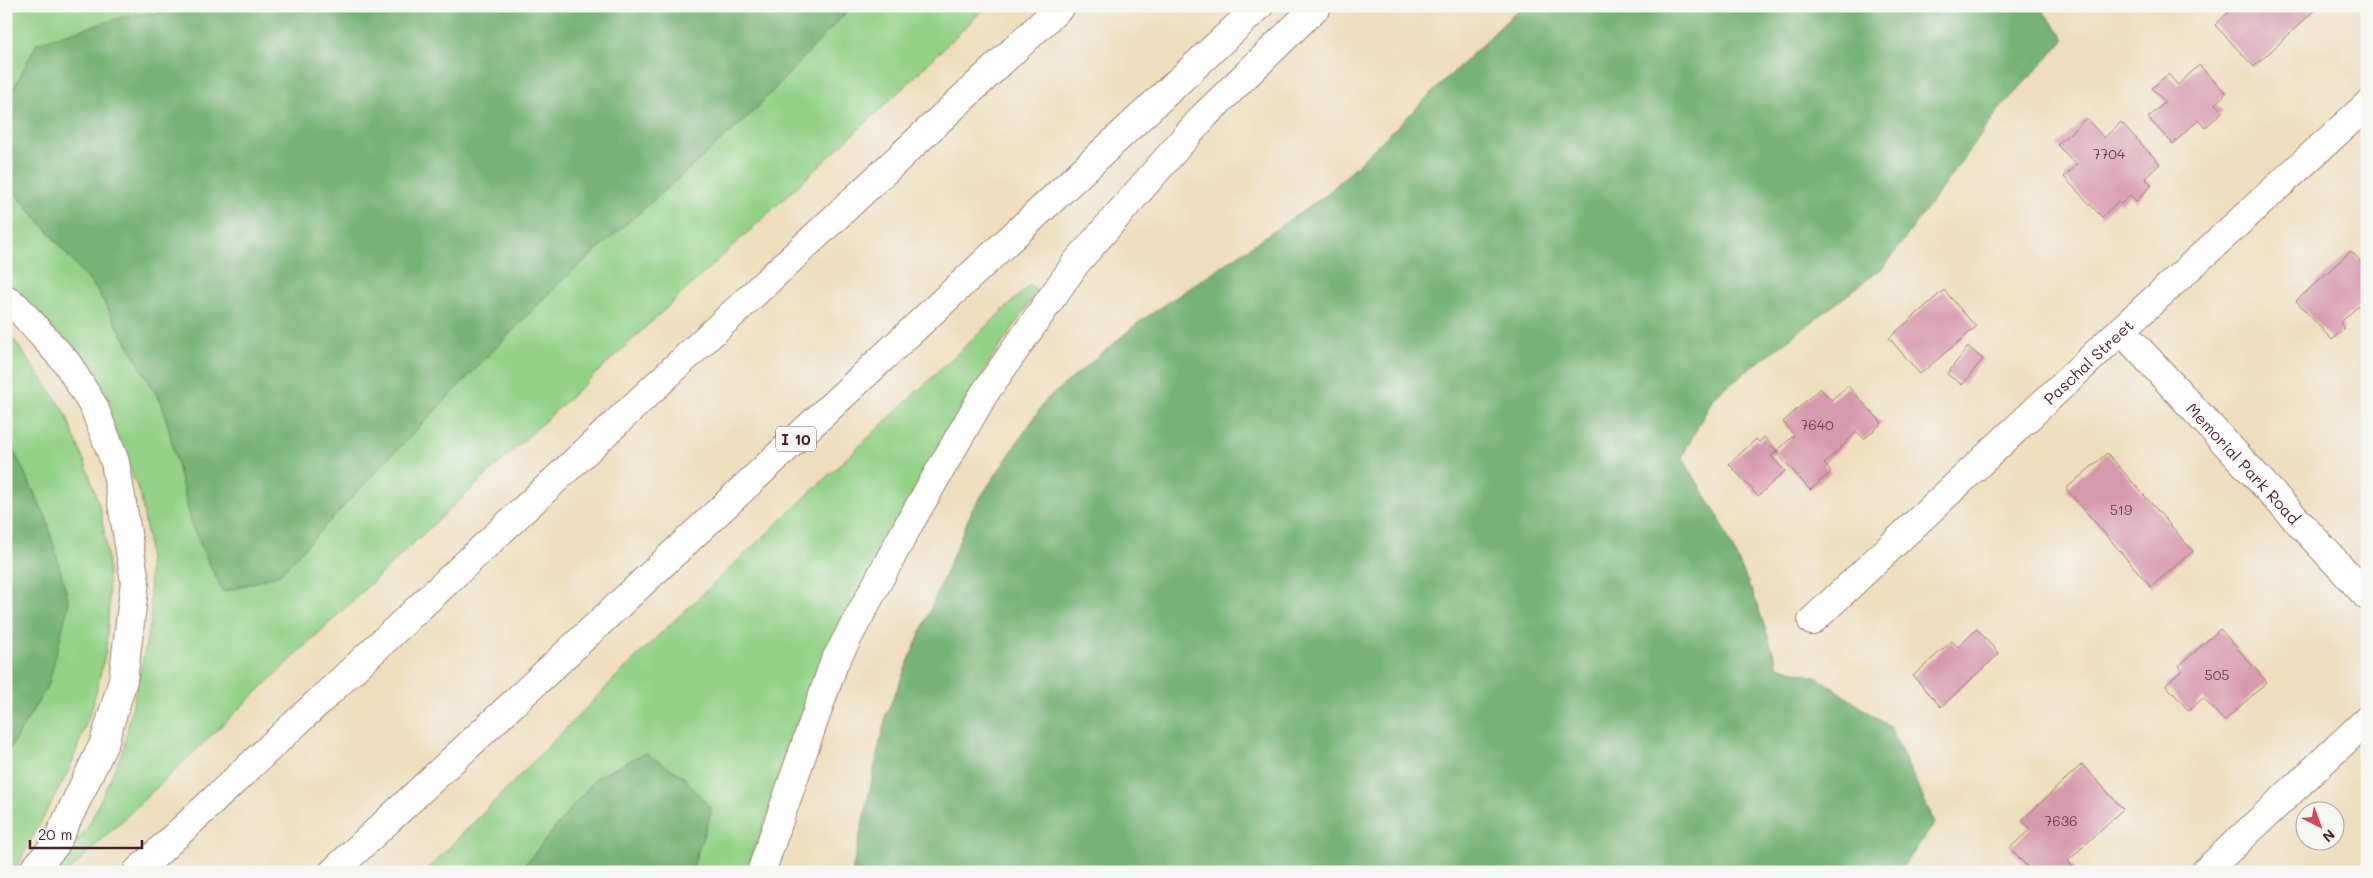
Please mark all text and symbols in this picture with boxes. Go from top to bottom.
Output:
house number: 7704 [2093,144,2126,163]
street label: Paschal Street [2038,314,2137,409]
street label: Memorial Park Road [2182,398,2305,528]
house number: 7640 [1800,415,1834,434]
road number: I 10 [776,426,816,452]
house number: 519 [2110,500,2132,519]
house number: 505 [2205,665,2229,684]
north arrow [2296,800,2346,850]
house number: 7636 [2045,811,2077,830]
scale bar [30,818,142,850]
text: 20 m [38,824,72,844]
text: N [2319,825,2339,847]

